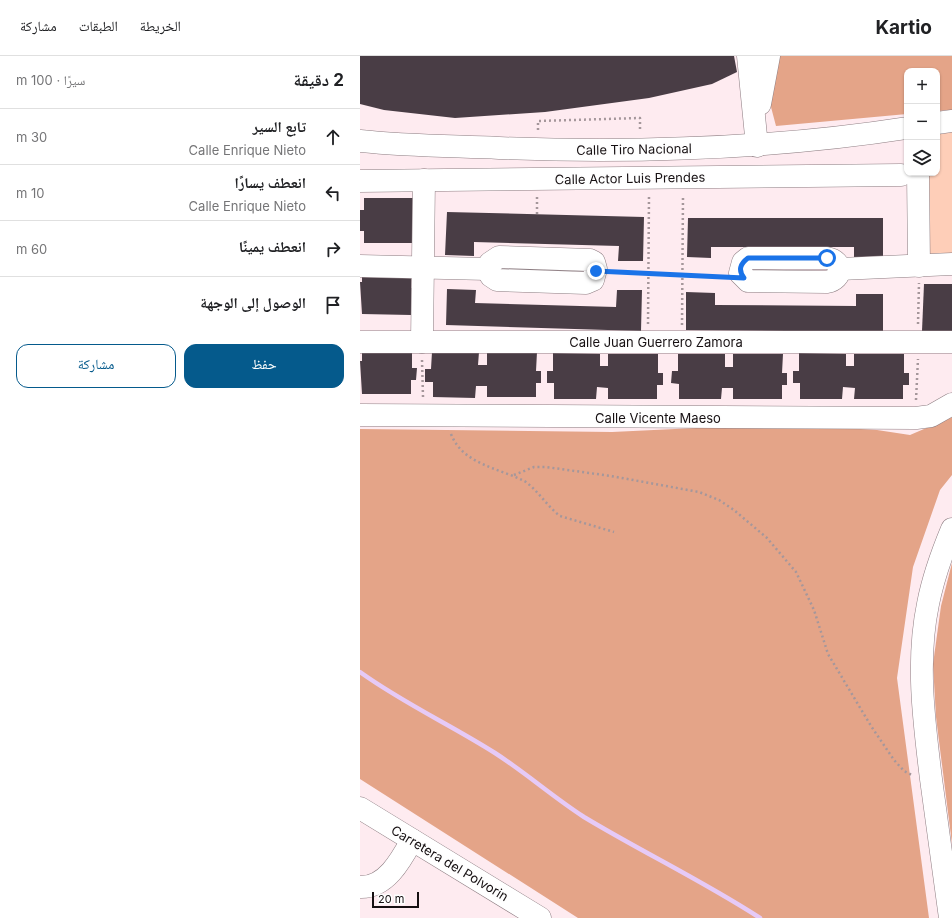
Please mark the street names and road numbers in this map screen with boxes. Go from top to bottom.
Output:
street label: Calle Tiro Nacional [576,140,692,158]
street label: Calle Actor Luis Prendes [555,169,706,187]
street label: Calle Juan Guerrero Zamora [569,334,743,350]
street label: Calle Vicente Maeso [595,410,721,426]
street label: Carretera del Polvorin [388,822,512,904]

